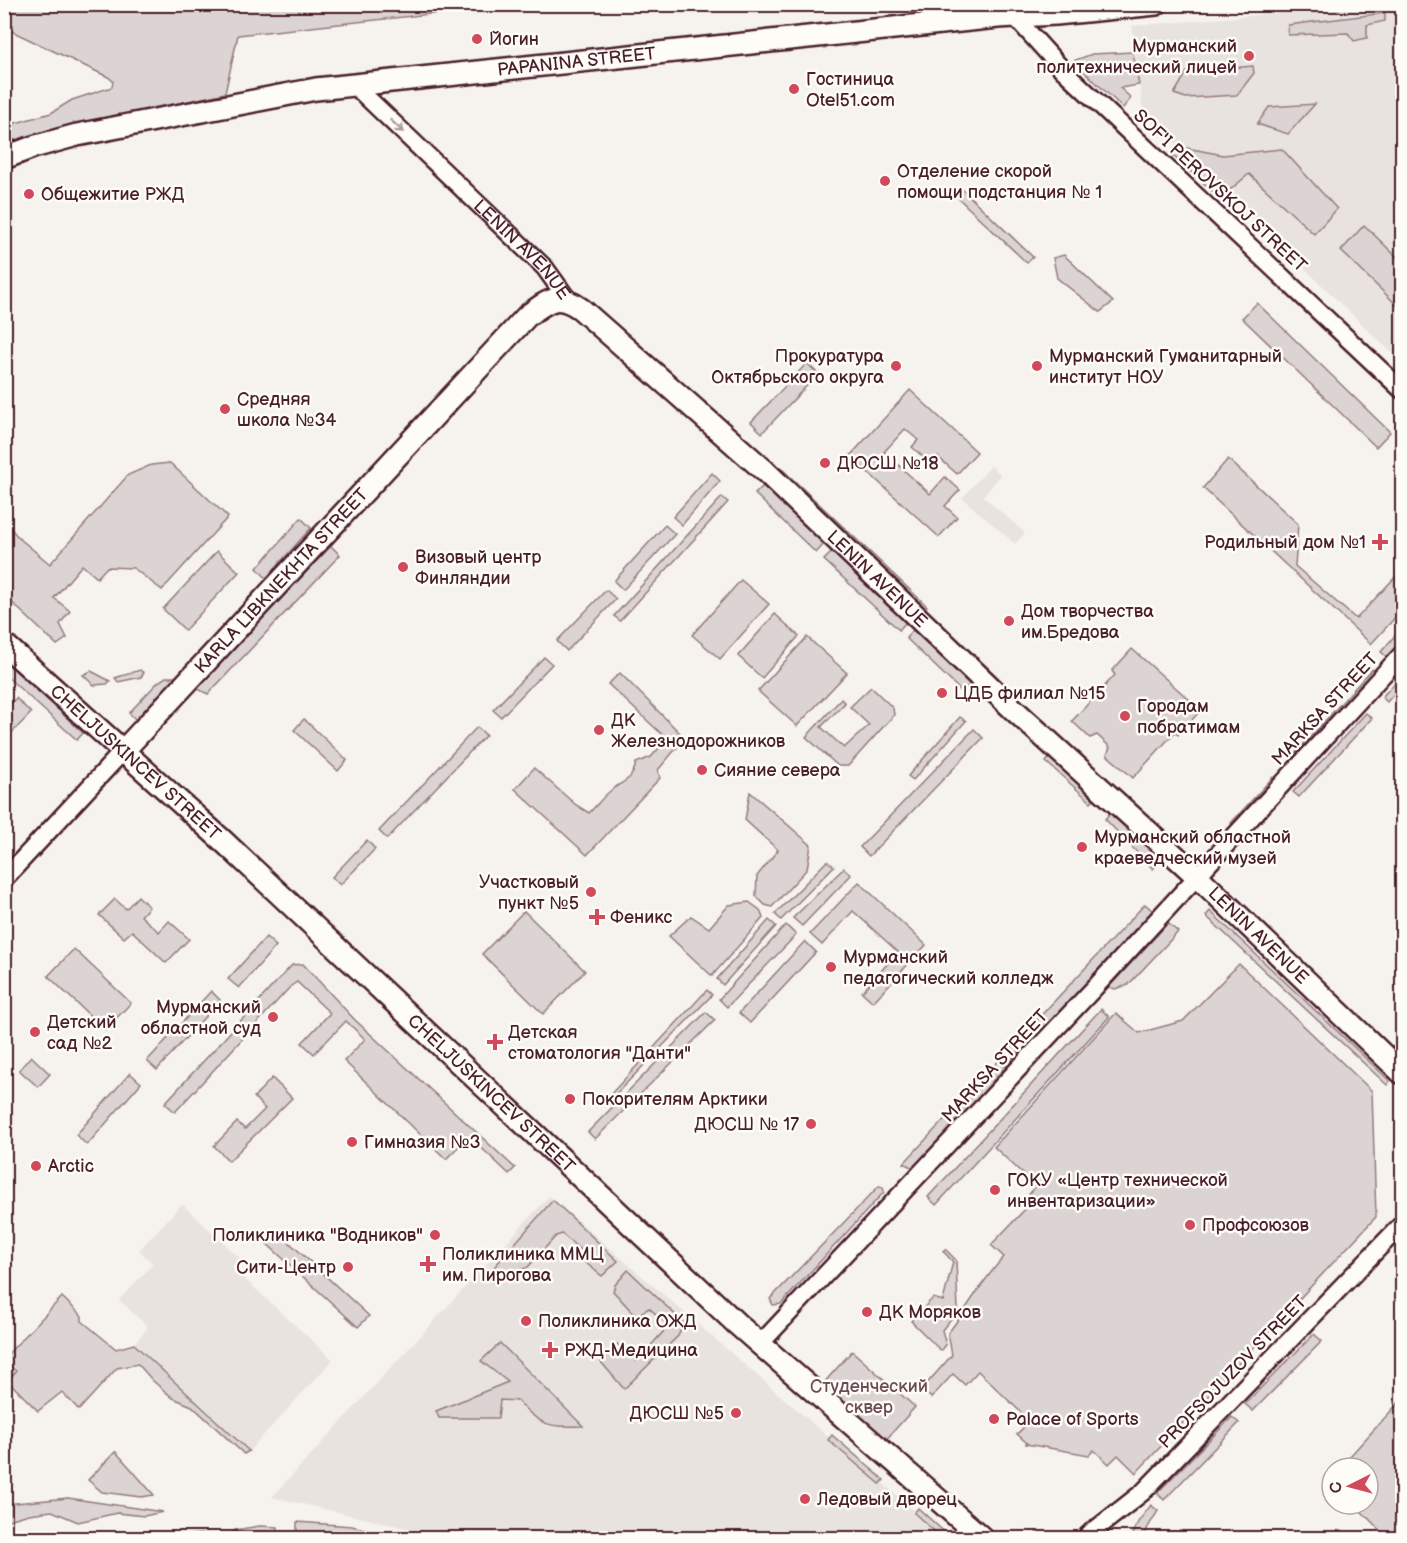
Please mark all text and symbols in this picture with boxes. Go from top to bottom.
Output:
place label: Йогин [489,29,539,50]
marker: Йогин [470,32,484,46]
place label: Мурманский политехнический лицей [1036,36,1237,78]
street label: PAPANINA STREET [496,43,657,80]
marker: Мурманский политехнический лицей [1242,49,1256,63]
place label: Гостиница Otel51.com [806,69,895,111]
marker: Гостиница Otel51.com [787,82,801,96]
street label: SOF'I PEROVSKOJ STREET [1129,105,1311,277]
one-way arrow [390,118,405,133]
place label: Отделение скорой помощи подстанция № 1 [897,161,1102,203]
marker: Отделение скорой помощи подстанция № 1 [878,174,892,188]
place label: Общежитие РЖД [41,184,185,205]
marker: Общежитие РЖД [22,187,36,201]
street label: LENIN AVENUE [469,195,575,304]
place label: Прокуратура Октябрьского округа [711,346,884,388]
place label: Мурманский Гуманитарный институт НОУ [1049,346,1282,388]
marker: Прокуратура Октябрьского округа [889,359,903,373]
marker: Мурманский Гуманитарный институт НОУ [1030,359,1044,373]
place label: Средняя школа №34 [237,389,336,431]
marker: Средняя школа №34 [218,402,232,416]
place label: ДЮСШ №18 [837,453,939,474]
marker: ДЮСШ №18 [818,456,832,470]
street label: KARLA LIBKNEKHTA STREET [190,484,372,678]
street label: LENIN AVENUE [823,526,932,632]
place label: Родильный дом №1 [1204,532,1366,553]
marker: Родильный дом №1 [1371,533,1389,551]
place label: Визовый центр Финляндии [415,547,541,589]
marker: Визовый центр Финляндии [396,560,410,574]
place label: Дом творчества им.Бредова [1021,601,1154,643]
marker: Дом творчества им.Бредова [1002,614,1016,628]
street label: MARKSA STREET [1268,648,1383,770]
street label: CHELJUSKINCEV STREET [46,680,225,844]
place label: ЦДБ филиал №15 [954,683,1106,704]
marker: ЦДБ филиал №15 [935,686,949,700]
place label: Городам побратимам [1137,696,1240,738]
marker: Городам побратимам [1118,709,1132,723]
place label: ДК Железнодорожников [611,710,786,752]
marker: ДК Железнодорожников [592,723,606,737]
place label: Сияние севера [714,760,841,781]
marker: Сияние севера [695,763,709,777]
place label: Мурманский областной краеведческий музей [1094,827,1291,869]
marker: Мурманский областной краеведческий музей [1075,840,1089,854]
place label: Участковый пункт №5 [479,872,579,914]
street label: LENIN AVENUE [1204,882,1313,988]
marker: Участковый пункт №5 [584,885,598,899]
place label: Феникс [610,907,672,928]
marker: Феникс [588,908,606,926]
place label: Мурманский педагогический колледж [843,947,1054,989]
marker: Мурманский педагогический колледж [824,960,838,974]
place label: Мурманский областной суд [141,997,261,1039]
street label: MARKSA STREET [938,1005,1053,1127]
marker: Мурманский областной суд [266,1010,280,1024]
street label: CHELJUSKINCEV STREET [403,1010,580,1177]
place label: Детский сад №2 [47,1012,117,1054]
place label: Детская стоматология "Данти" [508,1022,691,1064]
marker: Детский сад №2 [28,1025,42,1039]
marker: Детская стоматология "Данти" [486,1033,504,1051]
place label: Покорителям Арктики [582,1089,768,1110]
marker: Покорителям Арктики [563,1092,577,1106]
place label: ДЮСШ № 17 [694,1114,799,1135]
marker: ДЮСШ № 17 [804,1117,818,1131]
place label: Гимназия №3 [364,1132,481,1153]
marker: Гимназия №3 [345,1135,359,1149]
place label: Arctic [48,1156,94,1177]
marker: Arctic [29,1159,43,1173]
place label: ГОКУ «Центр технической инвентаризации» [1007,1170,1228,1212]
marker: ГОКУ «Центр технической инвентаризации» [988,1183,1002,1197]
place label: Профсоюзов [1202,1215,1310,1236]
marker: Профсоюзов [1183,1218,1197,1232]
place label: Поликлиника "Водников" [212,1225,423,1246]
marker: Поликлиника "Водников" [428,1228,442,1242]
place label: Поликлиника ММЦ им. Пирогова [442,1244,604,1286]
marker: Поликлиника ММЦ им. Пирогова [419,1255,437,1273]
place label: Сити-Центр [236,1257,336,1278]
marker: Сити-Центр [341,1260,355,1274]
street label: PROFSOJUZOV STREET [1155,1291,1312,1453]
place label: ДК Моряков [879,1302,981,1323]
marker: ДК Моряков [860,1305,874,1319]
place label: Поликлиника ОЖД [538,1311,697,1332]
marker: Поликлиника ОЖД [519,1314,533,1328]
place label: РЖД-Медицина [564,1340,698,1361]
marker: РЖД-Медицина [541,1341,559,1359]
park label: Студенческий сквер [810,1376,928,1418]
place label: ДЮСШ №5 [630,1403,724,1424]
marker: ДЮСШ №5 [729,1406,743,1420]
place label: Palace of Sports [1006,1409,1139,1430]
marker: Palace of Sports [987,1412,1001,1426]
north arrow [1320,1456,1380,1516]
text: С [1327,1481,1347,1494]
place label: Ледовый дворец [816,1489,957,1510]
marker: Ледовый дворец [798,1492,812,1506]

